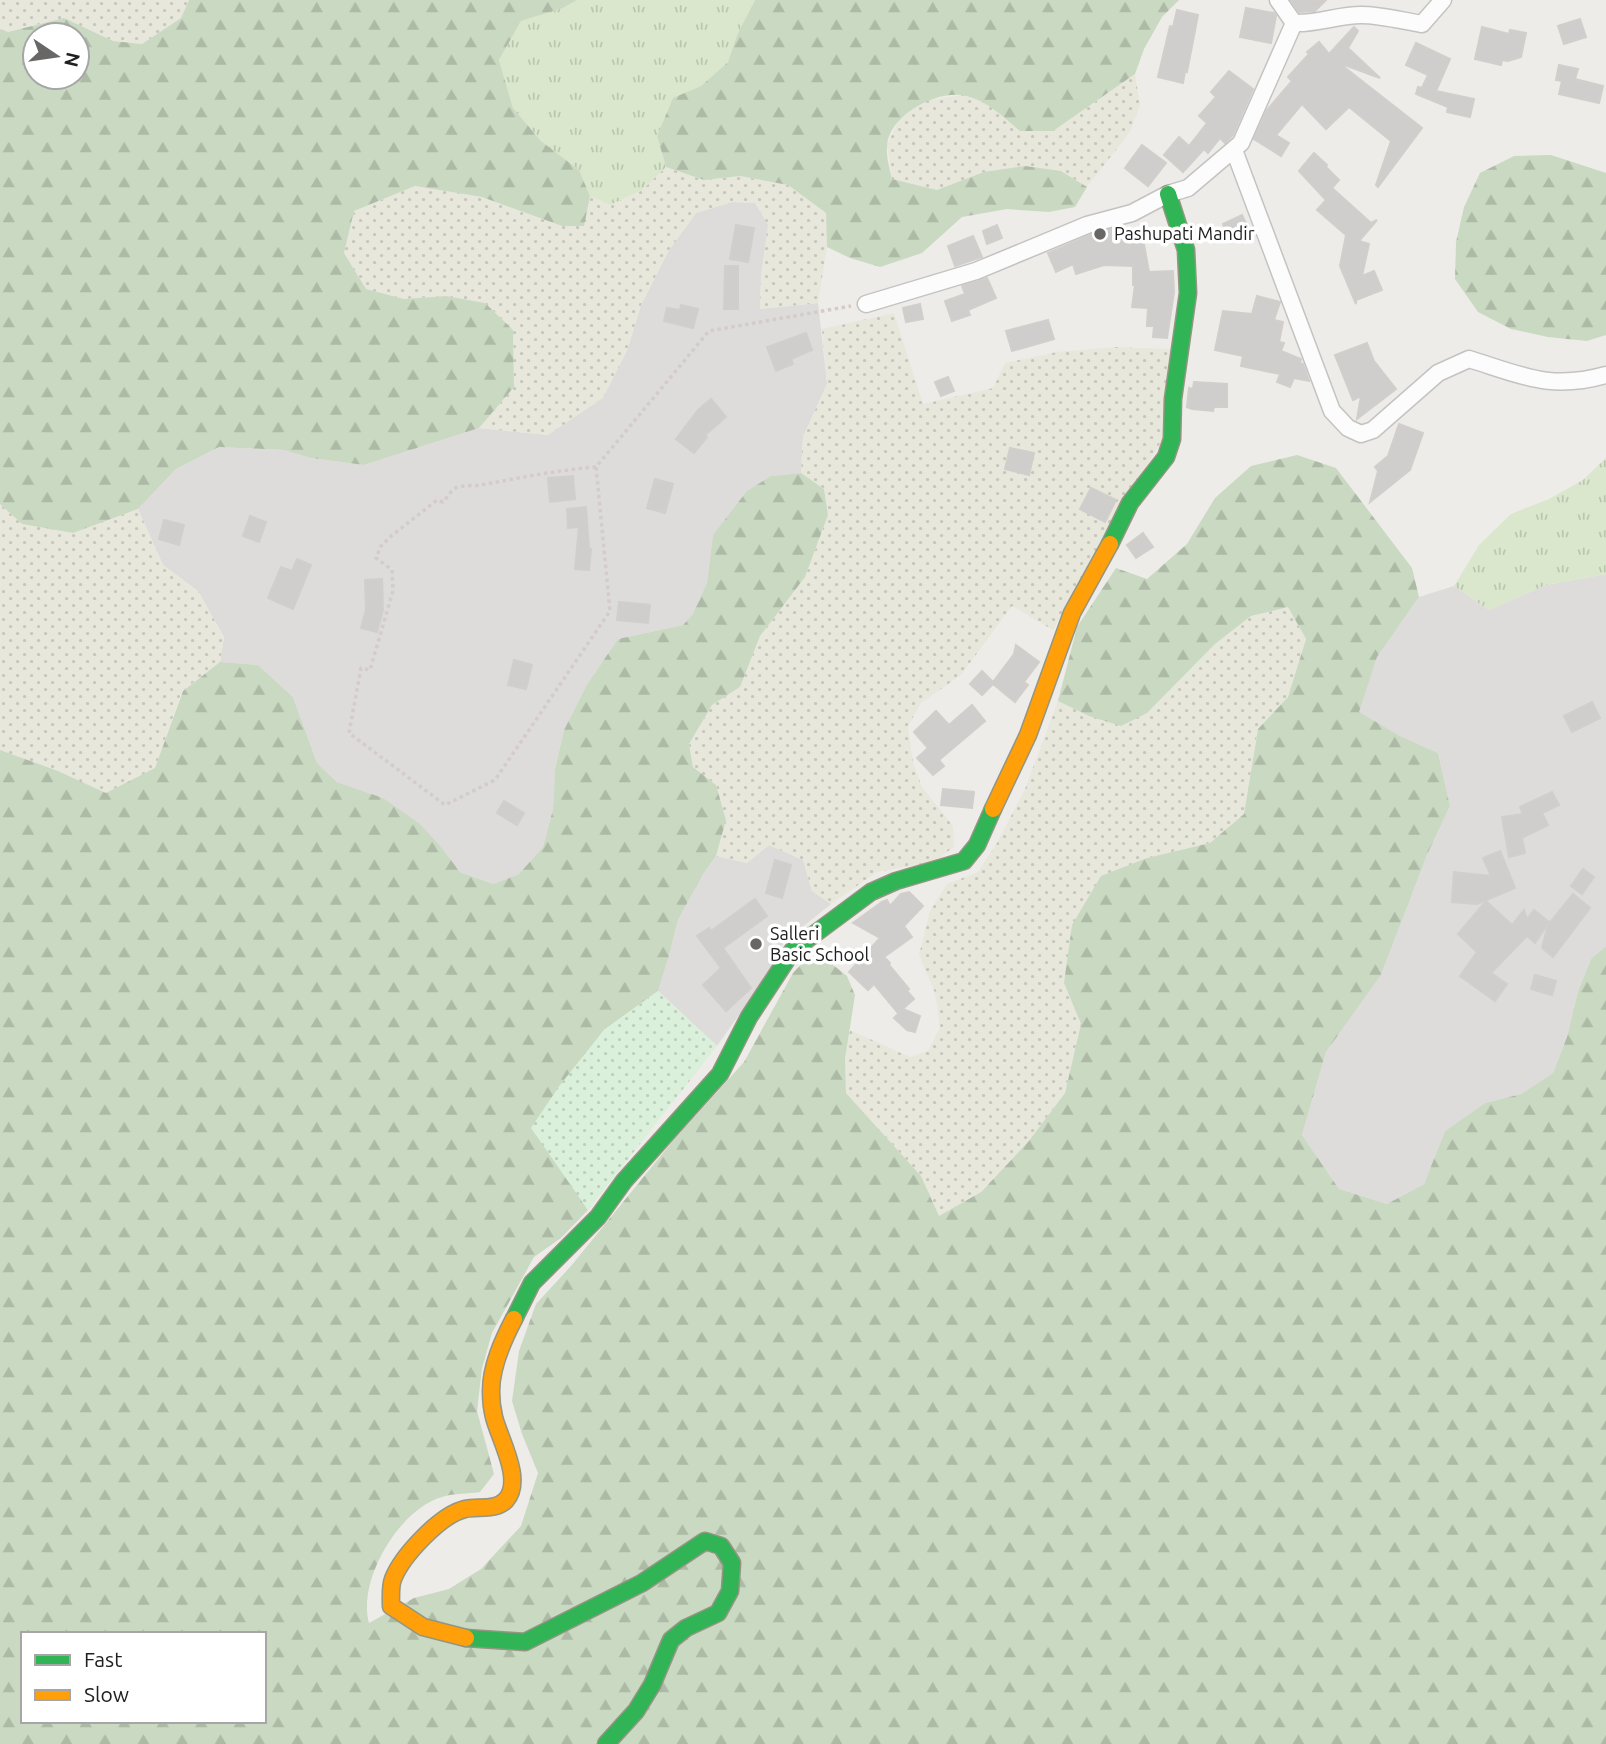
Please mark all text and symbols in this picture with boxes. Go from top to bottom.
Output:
north arrow [21,21,91,91]
text: N [60,50,85,69]
place label: Pashupati Mandir [1114,223,1255,243]
marker: Pashupati Mandir [1092,226,1108,242]
place label: Salleri Basic School [770,923,869,964]
marker: Salleri Basic School [748,936,764,952]
legend [21,1632,266,1723]
text: Fast [84,1647,122,1671]
text: Slow [84,1682,129,1706]

